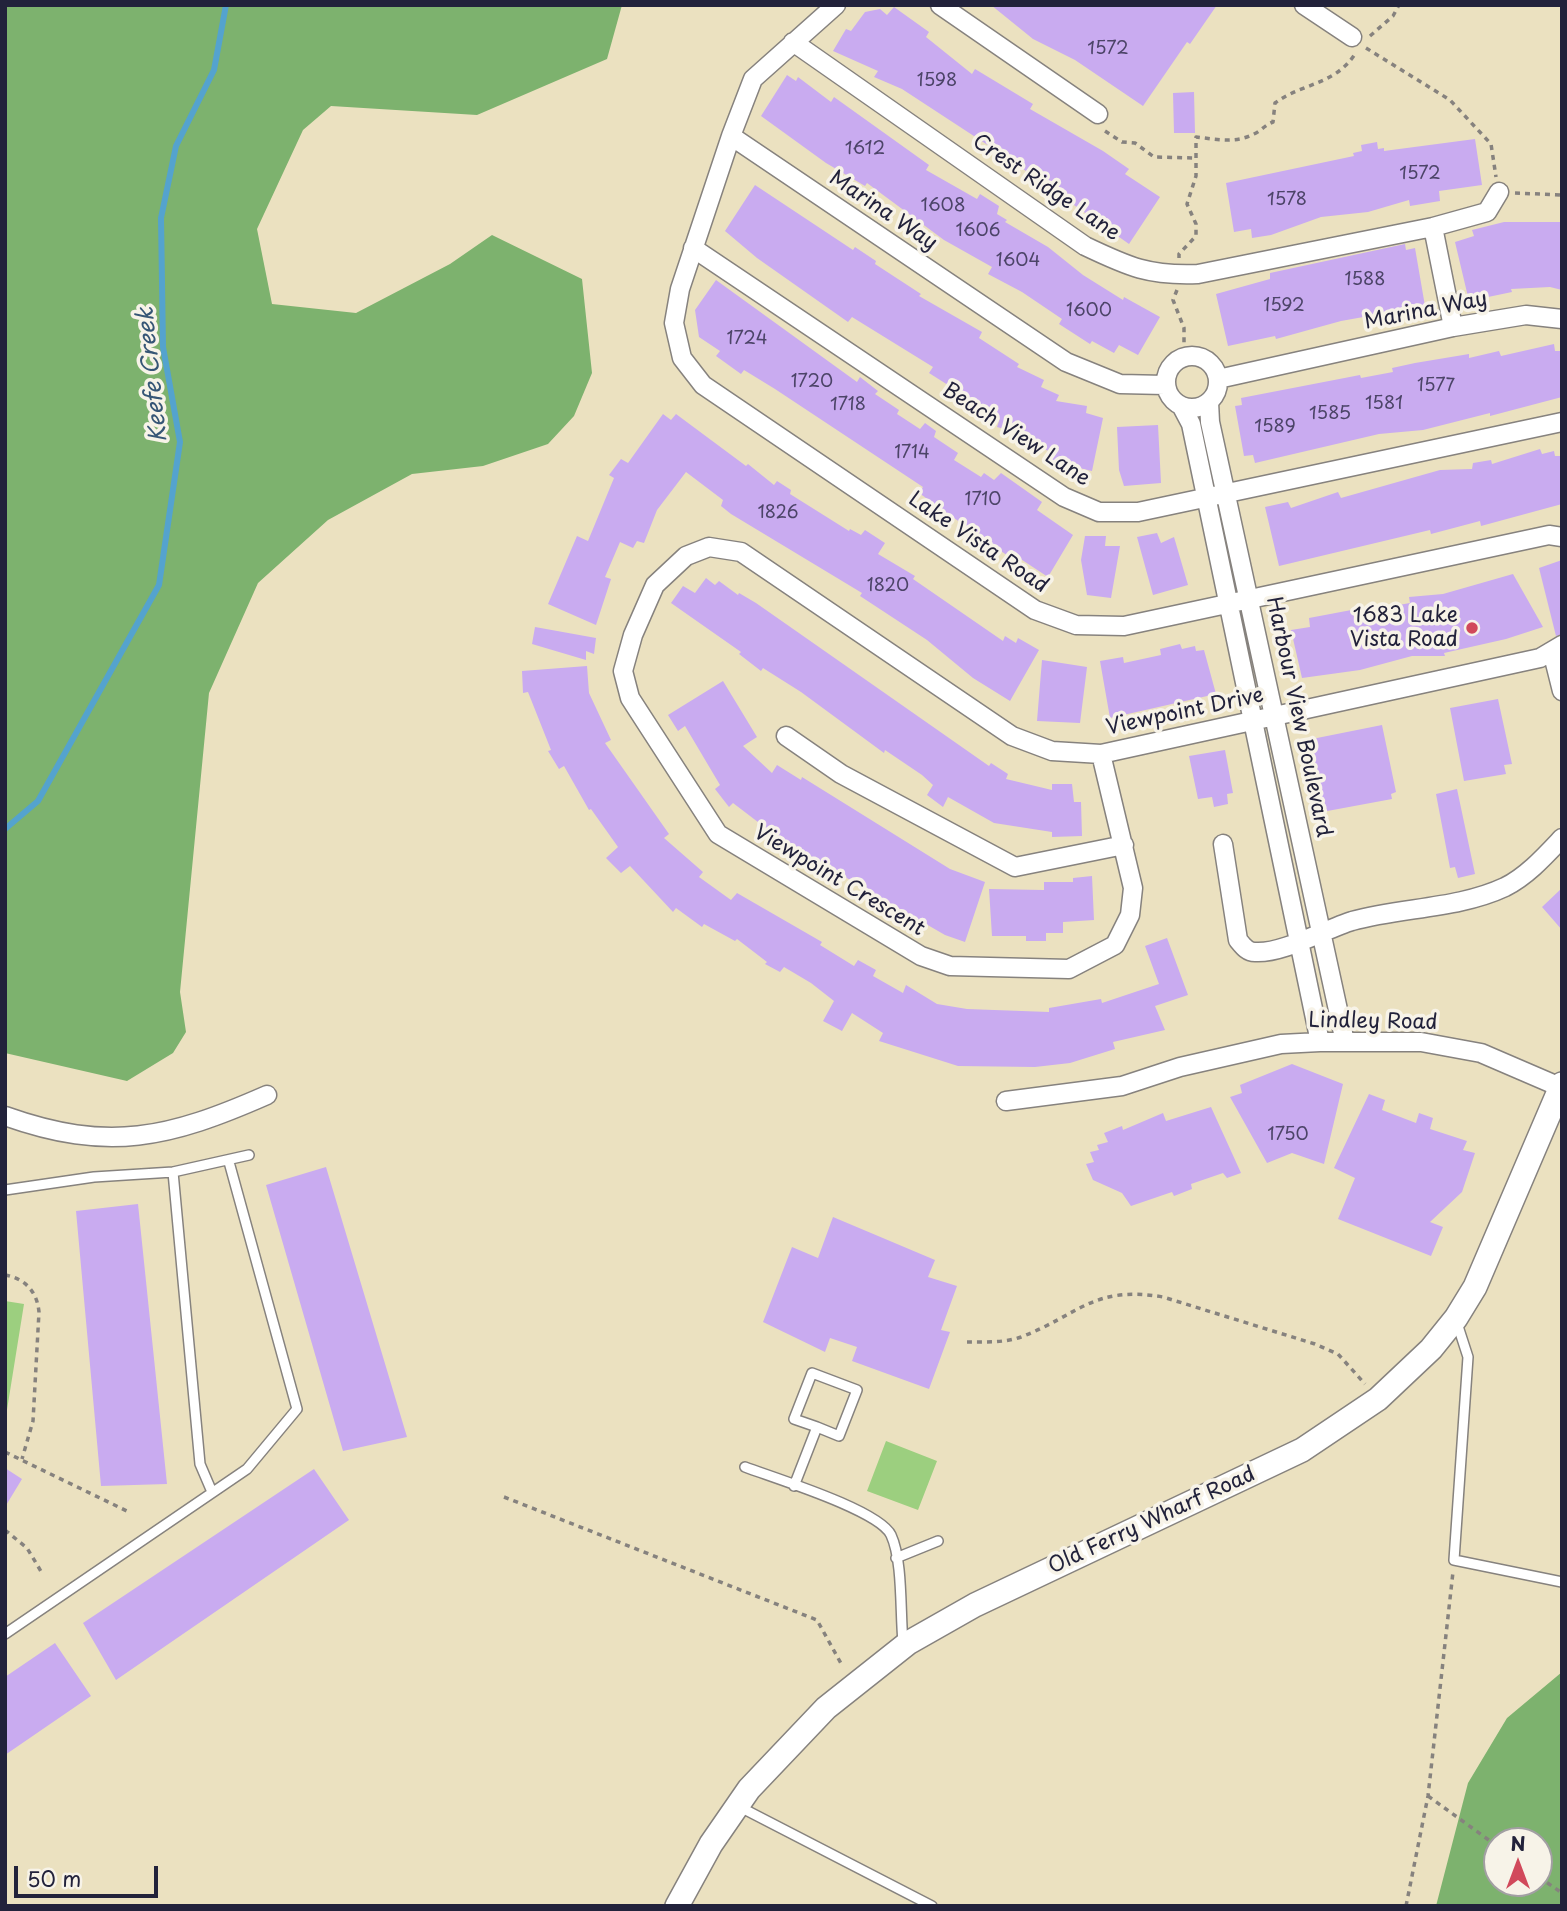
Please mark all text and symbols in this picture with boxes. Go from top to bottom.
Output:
house number: 1572 [1087,38,1129,60]
house number: 1598 [917,70,957,92]
street label: Crest Ridge Lane [967,129,1125,247]
house number: 1612 [845,138,885,160]
house number: 1572 [1399,163,1441,185]
street label: Marina Way [824,166,942,256]
house number: 1578 [1267,189,1307,211]
house number: 1608 [921,195,965,217]
house number: 1606 [956,220,1000,242]
house number: 1604 [996,250,1040,272]
house number: 1588 [1344,269,1386,291]
street label: Marina Way [1362,287,1490,335]
house number: 1592 [1263,295,1305,317]
house number: 1600 [1066,300,1112,322]
water label: Keefe Creek [132,306,174,444]
house number: 1724 [726,328,768,350]
house number: 1720 [791,371,833,393]
house number: 1577 [1417,375,1455,397]
street label: Beach View Lane [937,378,1095,492]
house number: 1581 [1365,393,1403,415]
house number: 1718 [830,394,866,416]
house number: 1585 [1309,403,1351,425]
house number: 1589 [1254,416,1296,438]
house number: 1714 [894,442,930,464]
street label: Lake Vista Road [903,487,1053,599]
house number: 1710 [965,489,1001,511]
house number: 1826 [757,502,799,524]
house number: 1820 [867,575,909,597]
street label: Harbour View Boulevard [1260,594,1336,840]
place label: 1683 Lake Vista Road [1350,603,1458,653]
marker: 1683 Lake Vista Road [1464,620,1480,636]
street label: Viewpoint Drive [1104,683,1266,741]
street label: Viewpoint Crescent [749,820,929,942]
street label: Lindley Road [1308,1008,1438,1036]
house number: 1750 [1267,1124,1309,1146]
street label: Old Ferry Wharf Road [1044,1462,1260,1580]
north arrow [1483,1827,1553,1897]
text: N [1510,1829,1526,1857]
scale bar [18,1852,161,1896]
text: 50 m [27,1862,81,1894]

